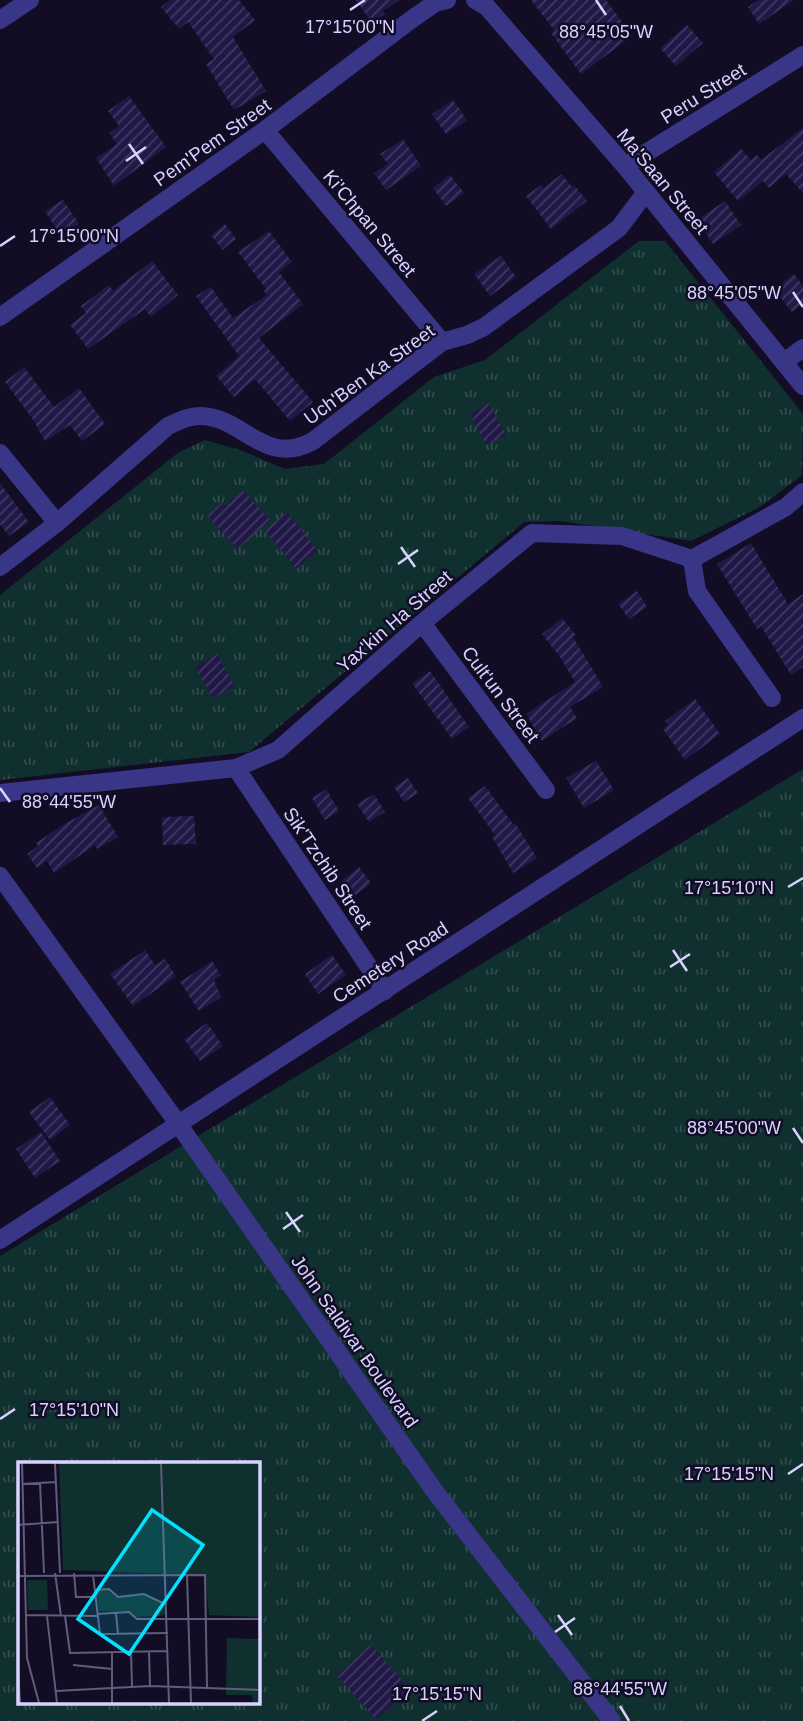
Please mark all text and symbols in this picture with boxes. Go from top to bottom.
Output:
text: 17°15'00"N [305,17,395,37]
text: 88°45'05"W [559,22,653,42]
street label: Peru Street [657,59,750,128]
street label: Pem'Pem Street [150,94,275,191]
street label: Ma'Saan Street [613,125,713,239]
street label: Ki'Chpan Street [319,166,421,281]
text: 17°15'00"N [29,226,119,246]
text: 88°45'05"W [687,283,781,303]
street label: Uch'Ben Ka Street [300,320,439,429]
street label: Yax'kin Ha Street [333,565,456,677]
street label: Cult'un Street [458,642,544,747]
text: 88°44'55"W [22,792,116,812]
street label: Sik'Tzchib Street [279,804,376,934]
text: 17°15'10"N [684,878,774,898]
street label: Cemetery Road [329,917,452,1007]
text: 88°45'00"W [687,1118,781,1138]
street label: John Saldivar Boulevard [287,1251,422,1432]
text: 17°15'10"N [29,1400,119,1420]
inset map [18,1462,259,1704]
text: 17°15'15"N [684,1464,774,1484]
text: 88°44'55"W [573,1679,667,1699]
text: 17°15'15"N [392,1684,482,1704]

